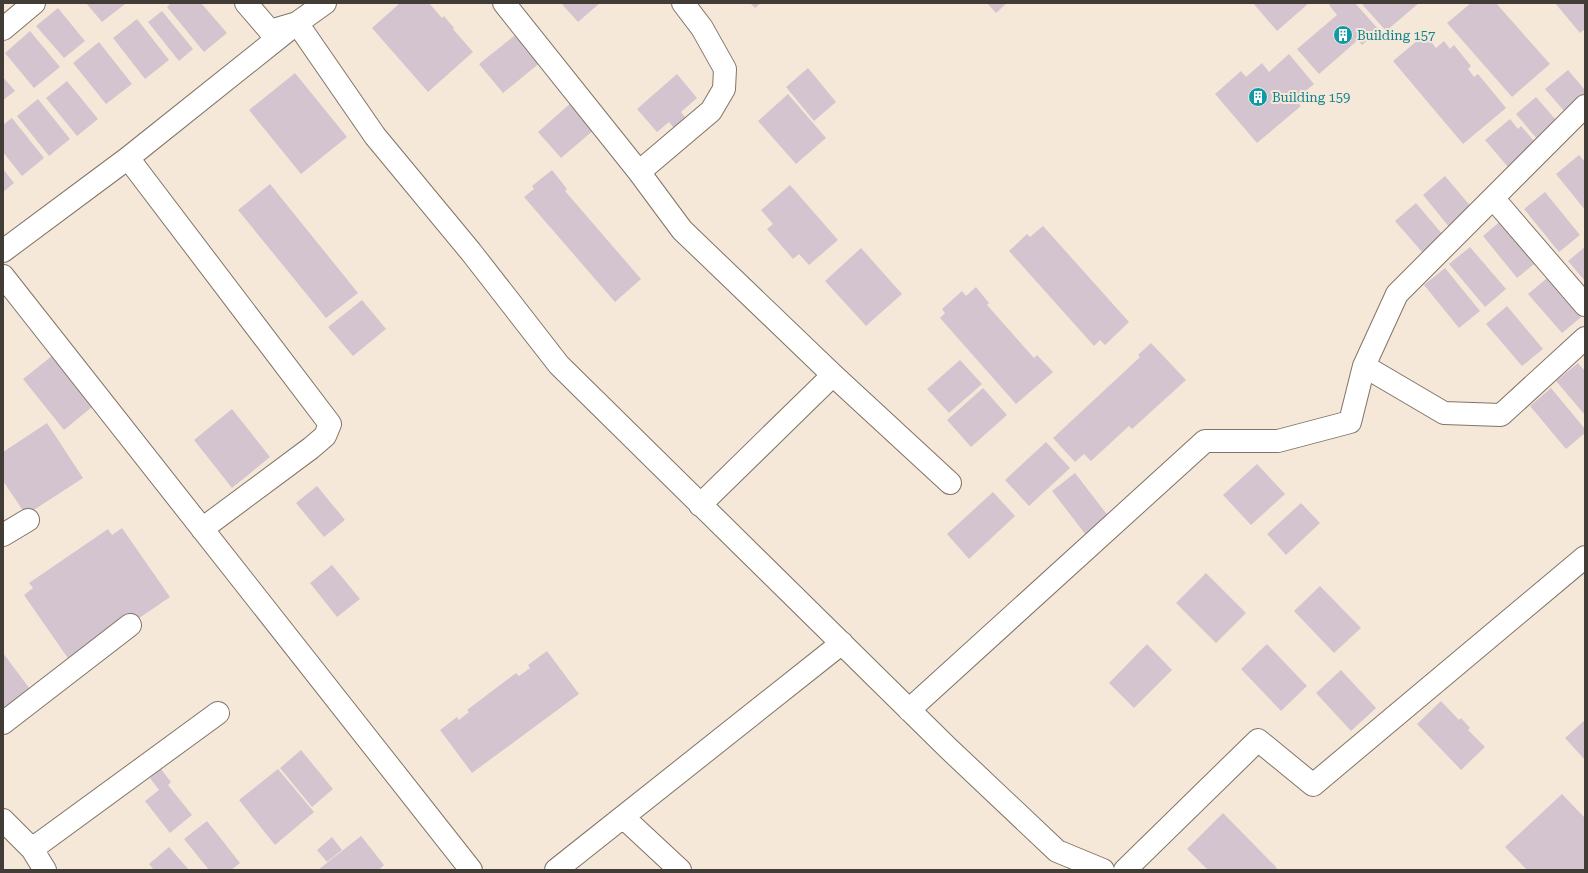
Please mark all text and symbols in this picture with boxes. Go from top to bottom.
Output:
building icon: Building 157 [1332,24,1354,46]
place label: Building 157 [1357,28,1435,43]
building icon: Building 159 [1247,86,1269,108]
place label: Building 159 [1272,90,1350,105]

